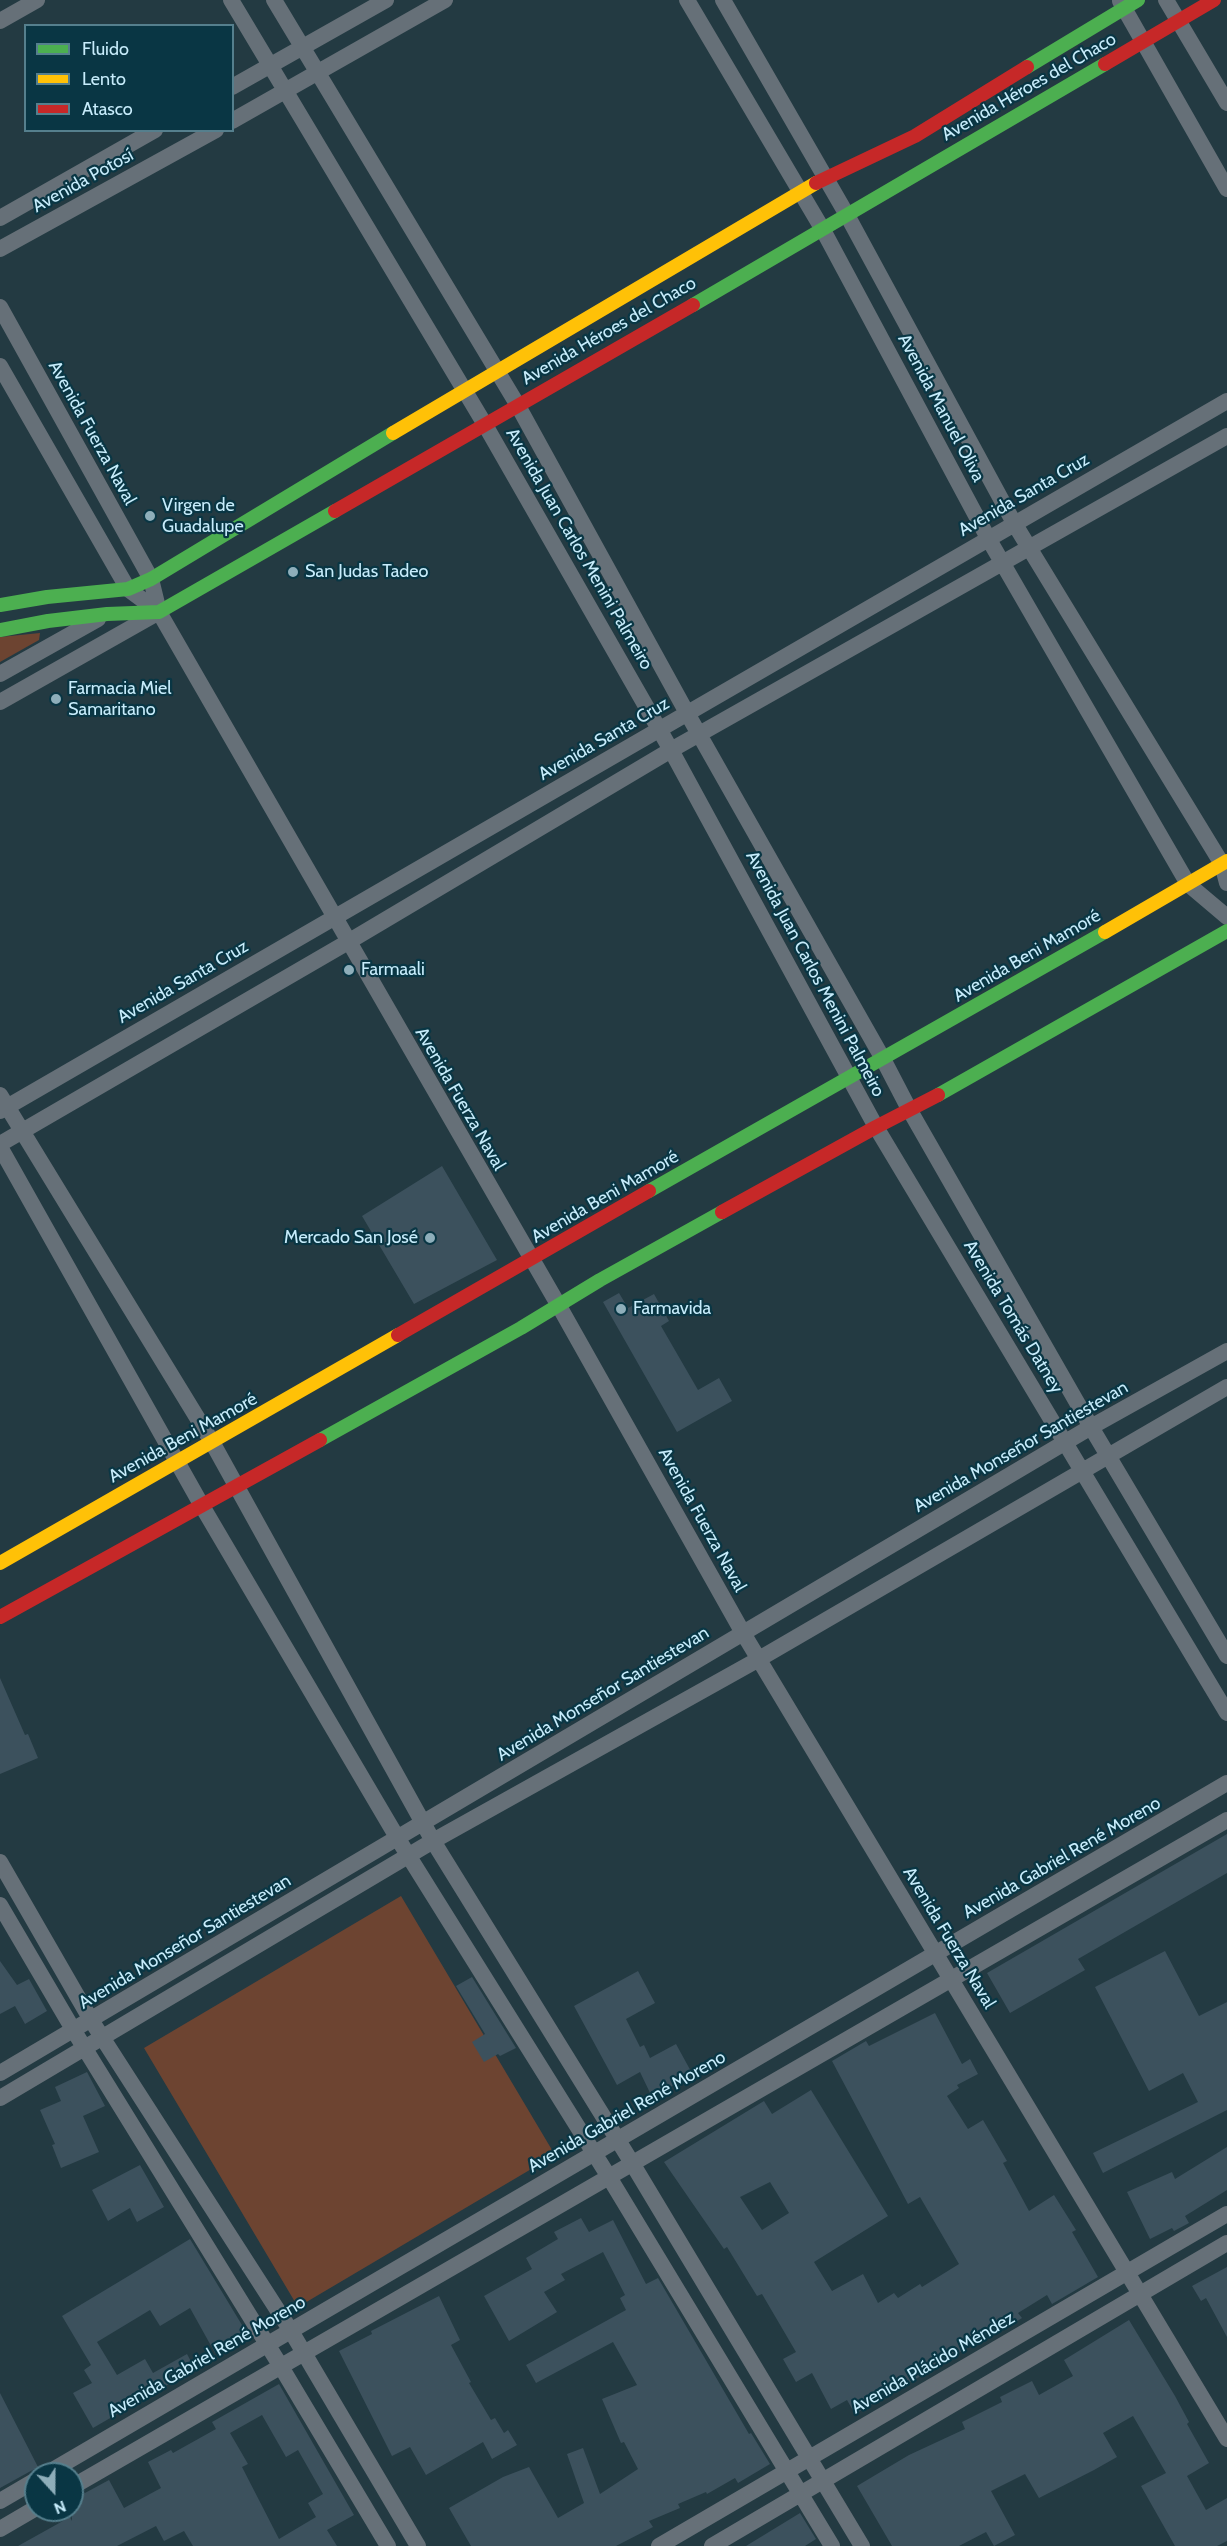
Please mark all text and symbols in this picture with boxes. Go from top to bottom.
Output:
legend [24,24,234,132]
street label: Avenida Héroes del Chaco [938,28,1120,146]
text: Fluido [82,38,129,60]
text: Lento [82,68,126,90]
text: Atasco [82,98,133,120]
street label: Avenida Potosí [29,144,137,218]
street label: Avenida Héroes del Chaco [518,272,700,390]
street label: Avenida Manuel Oliva [893,330,989,486]
street label: Avenida Fuerza Naval [43,357,141,509]
street label: Avenida Juan Carlos Menini Palmeiro [501,425,657,673]
street label: Avenida Santa Cruz [955,449,1093,541]
place label: Virgen de Guadalupe [162,495,244,538]
marker: Virgen de Guadalupe [143,509,157,523]
place label: San Judas Tadeo [305,561,428,583]
marker: San Judas Tadeo [286,565,300,579]
place label: Farmacia Miel Samaritano [68,678,172,720]
marker: Farmacia Miel Samaritano [49,692,63,706]
street label: Avenida Santa Cruz [535,693,673,785]
street label: Avenida Juan Carlos Menini Palmeiro [741,848,889,1100]
street label: Avenida Beni Mamoré [950,905,1104,1007]
street label: Avenida Santa Cruz [114,936,252,1028]
place label: Farmaali [361,959,425,981]
marker: Farmaali [342,963,356,977]
street label: Avenida Fuerza Naval [410,1024,510,1174]
street label: Avenida Beni Mamoré [528,1146,682,1248]
place label: Mercado San José [284,1227,418,1249]
marker: Mercado San José [423,1231,437,1245]
street label: Avenida Tomás Datney [959,1237,1067,1397]
place label: Farmavida [633,1298,711,1320]
marker: Farmavida [614,1302,628,1316]
street label: Avenida Monseñor Santiestevan [910,1377,1132,1517]
street label: Avenida Beni Mamoré [105,1388,261,1488]
street label: Avenida Fuerza Naval [653,1444,751,1596]
street label: Avenida Monseñor Santiestevan [493,1622,713,1766]
street label: Avenida Gabriel René Moreno [959,1792,1165,1924]
street label: Avenida Fuerza Naval [898,1863,1000,2013]
street label: Avenida Monseñor Santiestevan [75,1870,295,2014]
street label: Avenida Gabriel René Moreno [524,2046,730,2178]
street label: Avenida Gabriel René Moreno [104,2291,310,2423]
street label: Avenida Plácido Méndez [847,2307,1019,2419]
north arrow [24,2462,84,2522]
text: N [51,2497,69,2518]

